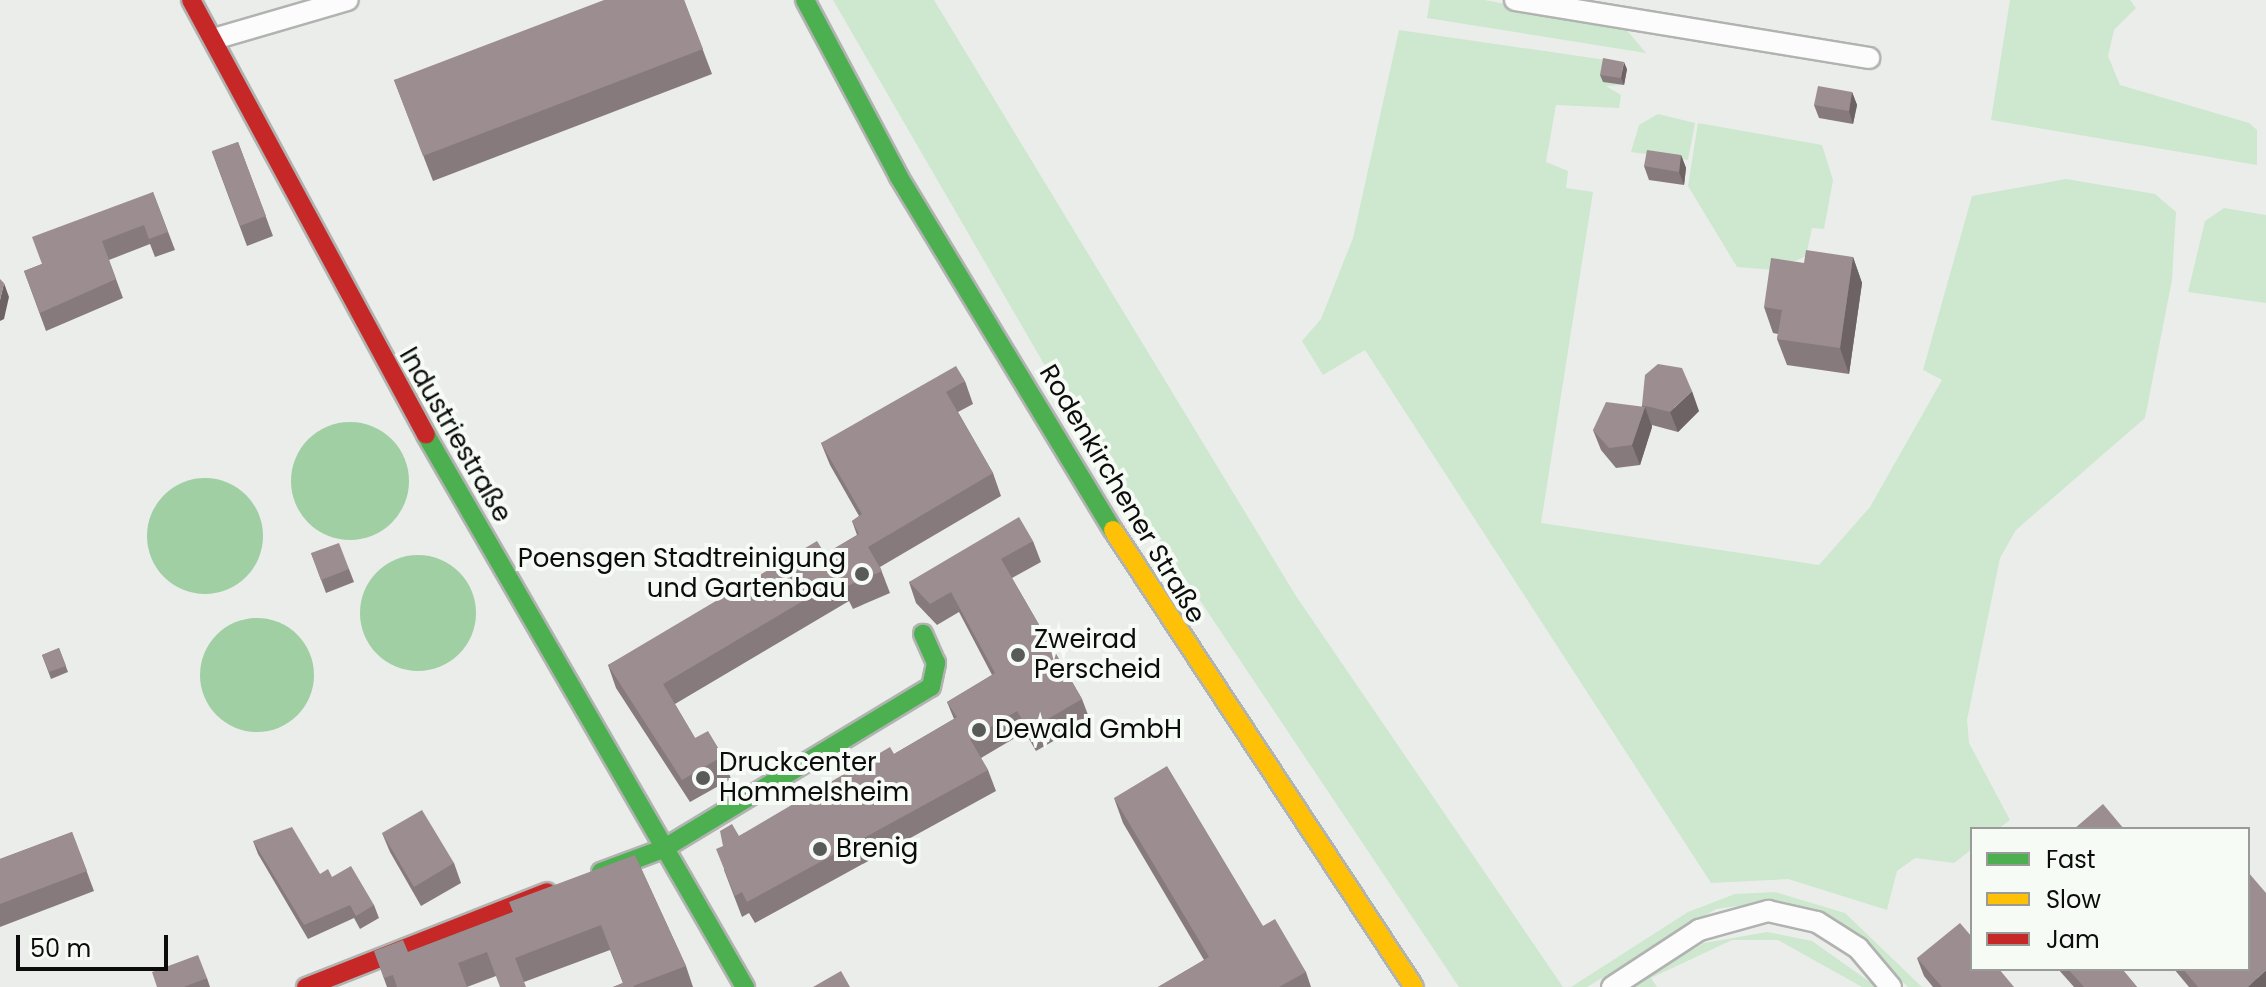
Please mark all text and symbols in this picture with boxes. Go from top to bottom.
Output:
street label: Industriestraße [392,342,518,528]
street label: Rodenkirchener Straße [1032,359,1212,629]
place label: Poensgen Stadtreinigung und Gartenbau [518,543,846,604]
marker: Poensgen Stadtreinigung und Gartenbau [853,565,871,583]
place label: Zweirad Perscheid [1034,624,1161,686]
marker: Zweirad Perscheid [1009,646,1027,664]
place label: Dewald GmbH [995,714,1182,746]
marker: Dewald GmbH [970,721,988,739]
place label: Druckcenter Hommelsheim [719,747,909,808]
marker: Druckcenter Hommelsheim [694,769,712,787]
legend [1970,827,2250,971]
place label: Brenig [836,833,918,865]
marker: Brenig [811,840,829,858]
text: Fast [2046,843,2096,876]
text: Slow [2046,883,2101,916]
scale bar [20,919,172,969]
text: Jam [2046,923,2100,956]
text: 50 m [30,932,91,965]

